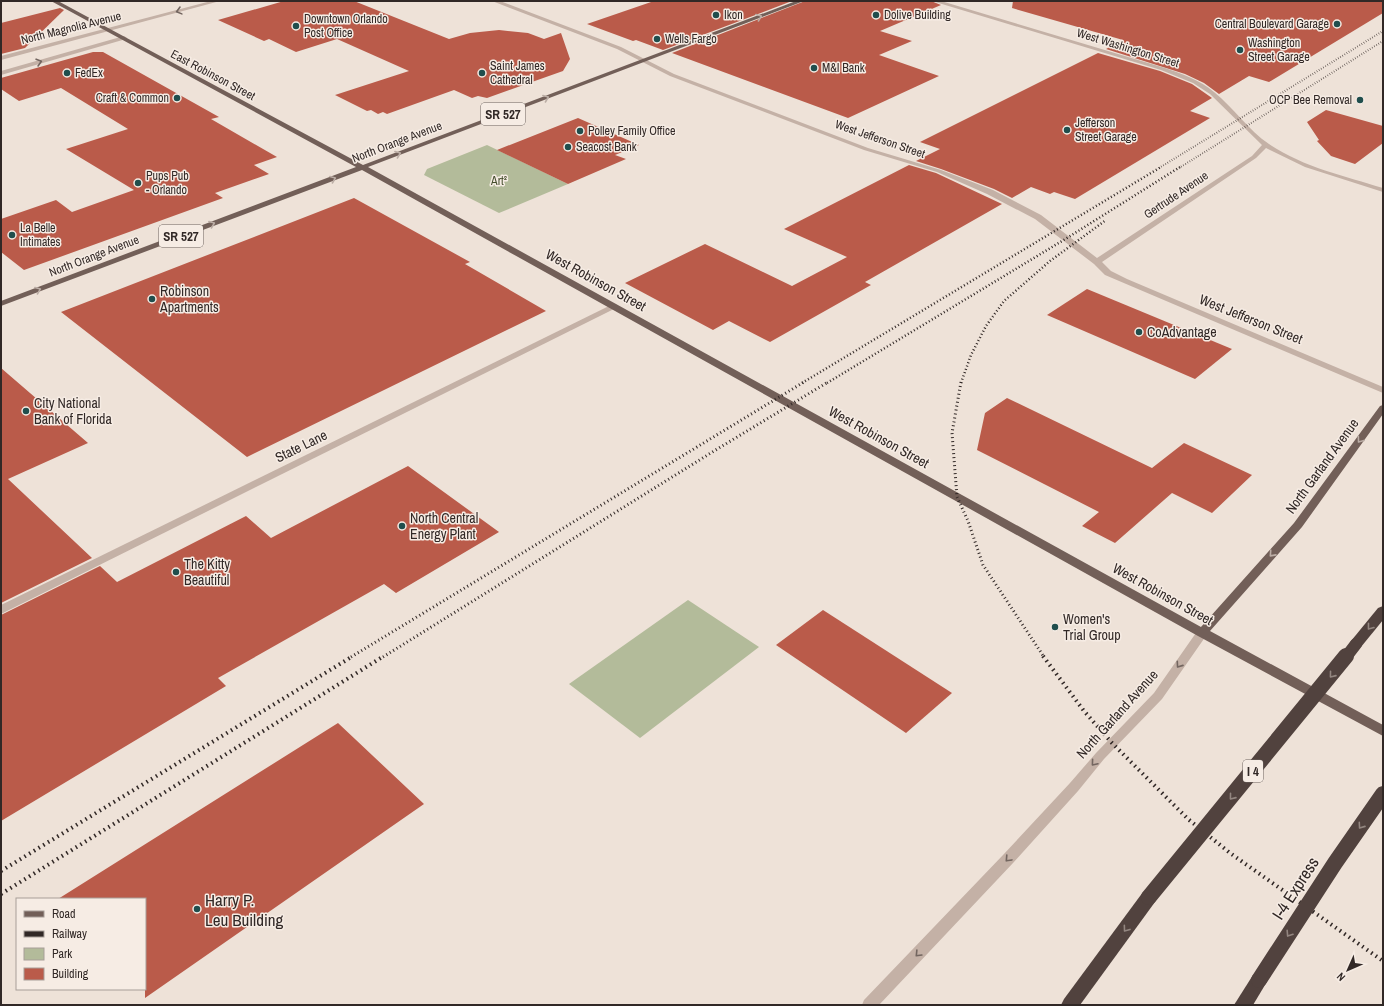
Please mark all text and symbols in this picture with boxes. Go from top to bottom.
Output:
one-way arrow [176,7,183,15]
place label: Ikon [724,7,743,23]
place label: Dolive Building [884,7,951,23]
street label: North Magnolia Avenue [19,8,123,48]
marker: Ikon [711,10,721,20]
marker: Dolive Building [871,10,881,20]
place label: Downtown Orlando Post Office [304,11,388,41]
one-way arrow [756,13,763,21]
place label: Central Boulevard Garage [1215,16,1329,32]
marker: Central Boulevard Garage [1332,19,1342,29]
marker: Downtown Orlando Post Office [291,21,301,31]
street label: West Washington Street [1075,25,1181,71]
place label: Wells Fargo [665,31,717,47]
marker: Wells Fargo [652,34,662,44]
place label: Washington Street Garage [1248,35,1310,65]
marker: Washington Street Garage [1235,45,1245,55]
street label: East Robinson Street [168,46,258,104]
one-way arrow [35,58,42,67]
place label: Saint James Cathedral [490,58,545,88]
place label: M&I Bank [822,60,865,76]
marker: M&I Bank [809,63,819,73]
place label: FedEx [75,65,103,81]
marker: FedEx [62,68,72,78]
marker: Saint James Cathedral [477,68,487,78]
place label: Craft & Common [96,90,169,106]
place label: OCP Bee Removal [1269,92,1352,108]
marker: Craft & Common [172,93,182,103]
one-way arrow [542,95,549,103]
marker: OCP Bee Removal [1355,95,1365,105]
road number: SR 527 [481,103,525,125]
place label: Jefferson Street Garage [1075,115,1137,145]
street label: West Jefferson Street [833,116,927,162]
street label: North Orange Avenue [350,118,444,166]
place label: Polley Family Office [588,123,675,139]
marker: Jefferson Street Garage [1062,125,1072,135]
marker: Polley Family Office [575,126,585,136]
place label: Seacost Bank [576,139,637,155]
marker: Seacost Bank [563,142,573,152]
one-way arrow [395,150,402,159]
place label: Pups Pub - Orlando [146,168,189,198]
street label: Gertrude Avenue [1141,168,1211,222]
park label: Art² [490,173,507,189]
one-way arrow [330,175,337,183]
marker: Pups Pub - Orlando [133,178,143,188]
place label: La Belle Intimates [20,220,61,250]
one-way arrow [208,221,215,229]
road number: SR 527 [159,225,203,247]
marker: La Belle Intimates [7,230,17,240]
street label: North Orange Avenue [47,232,141,280]
street label: West Robinson Street [543,245,649,315]
place label: Robinson Apartments [159,282,219,316]
one-way arrow [34,287,41,295]
street label: West Jefferson Street [1197,290,1305,348]
marker: Robinson Apartments [147,294,157,304]
place label: CoAdvantage [1147,323,1217,341]
marker: CoAdvantage [1134,327,1144,337]
place label: City National Bank of Florida [34,394,112,428]
street label: West Robinson Street [826,402,932,472]
marker: City National Bank of Florida [21,406,31,416]
street label: North Garland Avenue [1281,415,1363,517]
street label: State Lane [272,426,330,466]
one-way arrow [1358,435,1365,442]
place label: North Central Energy Plant [410,509,478,543]
marker: North Central Energy Plant [397,521,407,531]
one-way arrow [1269,549,1277,557]
place label: The Kitty Beautiful [184,555,230,589]
street label: West Robinson Street [1110,559,1216,629]
marker: The Kitty Beautiful [171,567,181,577]
place label: Women's Trial Group [1063,610,1121,644]
marker: Women's Trial Group [1050,622,1060,632]
one-way arrow [1367,623,1374,630]
one-way arrow [1176,661,1184,668]
street label: North Garland Avenue [1072,666,1162,762]
one-way arrow [1329,670,1336,677]
one-way arrow [1092,758,1099,765]
road number: I 4 [1243,760,1263,782]
one-way arrow [1229,792,1236,800]
one-way arrow [1359,821,1366,828]
street label: I-4 Express [1266,852,1324,924]
one-way arrow [1005,854,1012,862]
place label: Harry P. Leu Building [205,888,284,931]
legend [16,898,146,990]
marker: Harry P. Leu Building [192,904,202,914]
text: Road [52,906,76,922]
one-way arrow [1123,925,1131,932]
text: Railway [52,926,87,942]
one-way arrow [1286,930,1294,937]
text: Park [52,946,72,962]
one-way arrow [916,949,923,956]
north arrow [1328,950,1368,990]
text: Building [52,966,89,982]
text: N [1334,970,1348,984]

